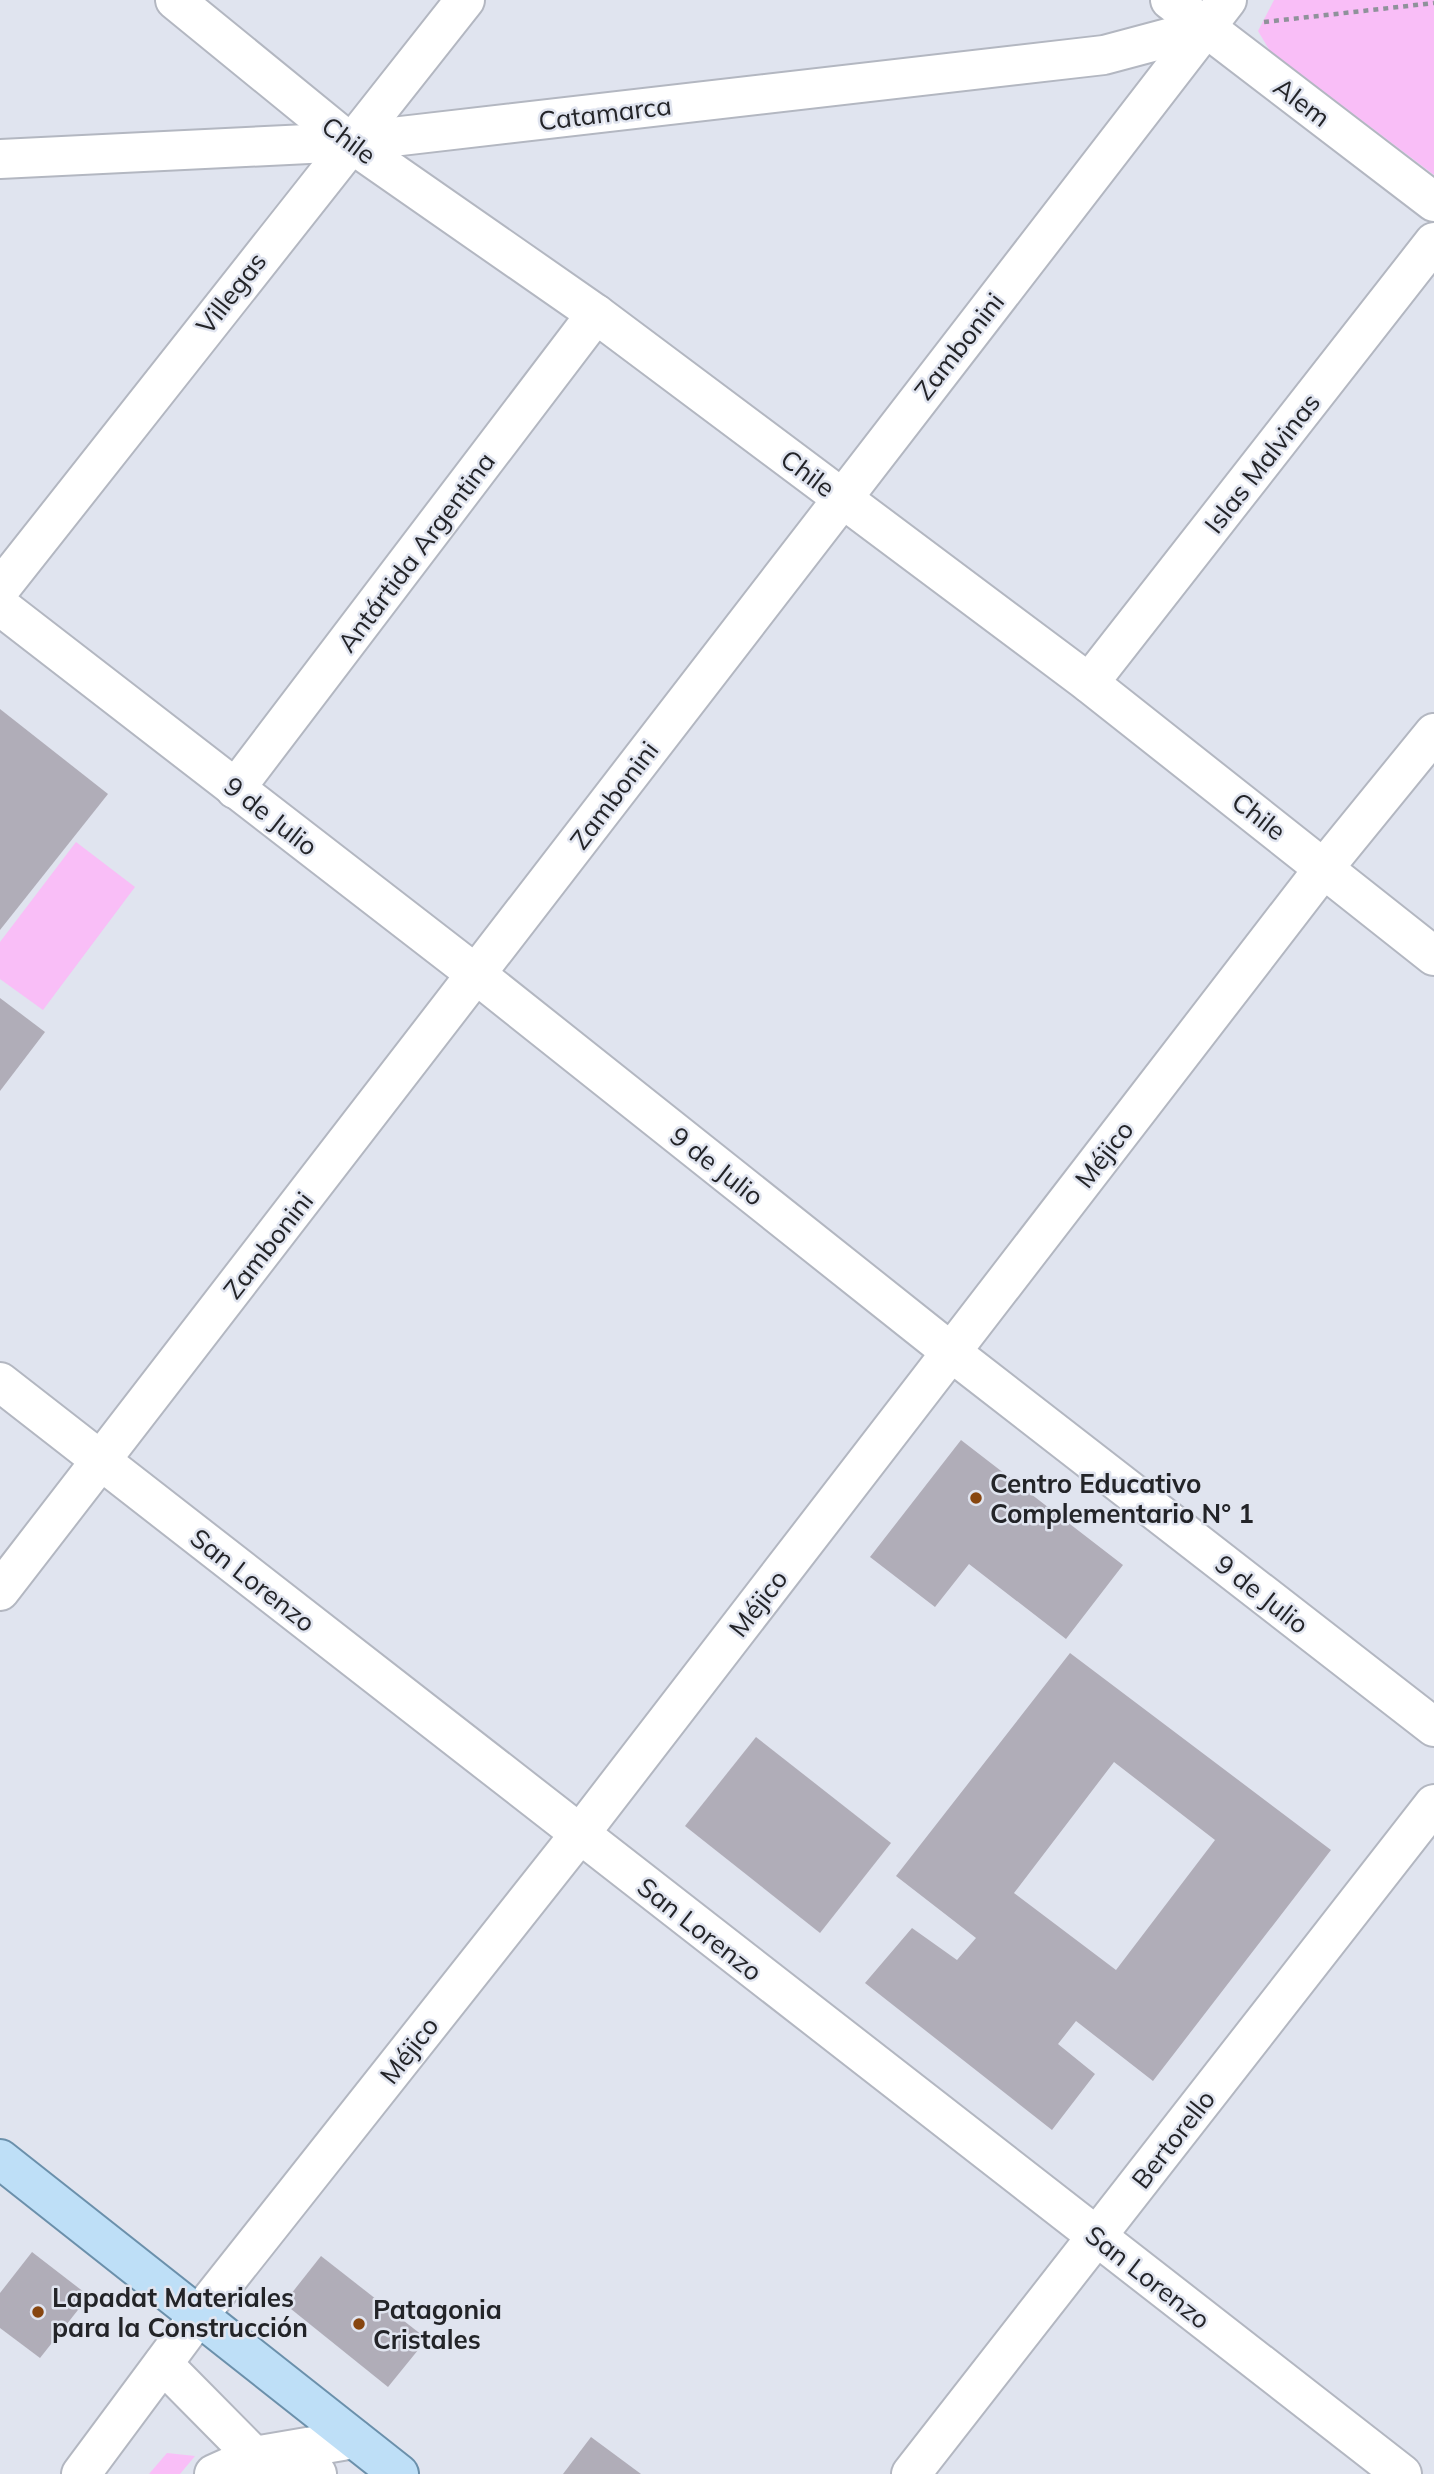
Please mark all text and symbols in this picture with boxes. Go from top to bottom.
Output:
street label: Alem [1267,70,1337,134]
street label: Catamarca [537,88,673,138]
street label: Chile [315,109,383,171]
street label: Villegas [189,245,273,341]
street label: Zambonini [907,286,1011,406]
street label: Islas Malvinas [1197,386,1327,540]
street label: Chile [774,442,842,504]
street label: Antártida Argentina [330,445,502,659]
street label: Zambonini [563,734,665,856]
street label: 9 de Julio [218,769,324,863]
street label: Chile [1225,785,1293,847]
street label: Méjico [1068,1114,1140,1194]
street label: 9 de Julio [664,1119,770,1213]
street label: Zambonini [216,1185,320,1305]
place label: Centro Educativo Complementario N° 1 [990,1467,1254,1530]
marker: Centro Educativo Complementario N° 1 [968,1490,984,1506]
street label: San Lorenzo [184,1521,322,1639]
street label: 9 de Julio [1209,1547,1315,1641]
street label: Méjico [722,1563,794,1643]
street label: San Lorenzo [631,1870,769,1988]
street label: Méjico [373,2010,445,2090]
street label: Bertorello [1124,2083,1222,2195]
street label: San Lorenzo [1079,2218,1217,2336]
place label: Lapadat Materiales para la Construcción [52,2281,308,2344]
place label: Patagonia Cristales [373,2293,502,2356]
marker: Lapadat Materiales para la Construcción [30,2304,46,2320]
marker: Patagonia Cristales [351,2316,367,2332]

